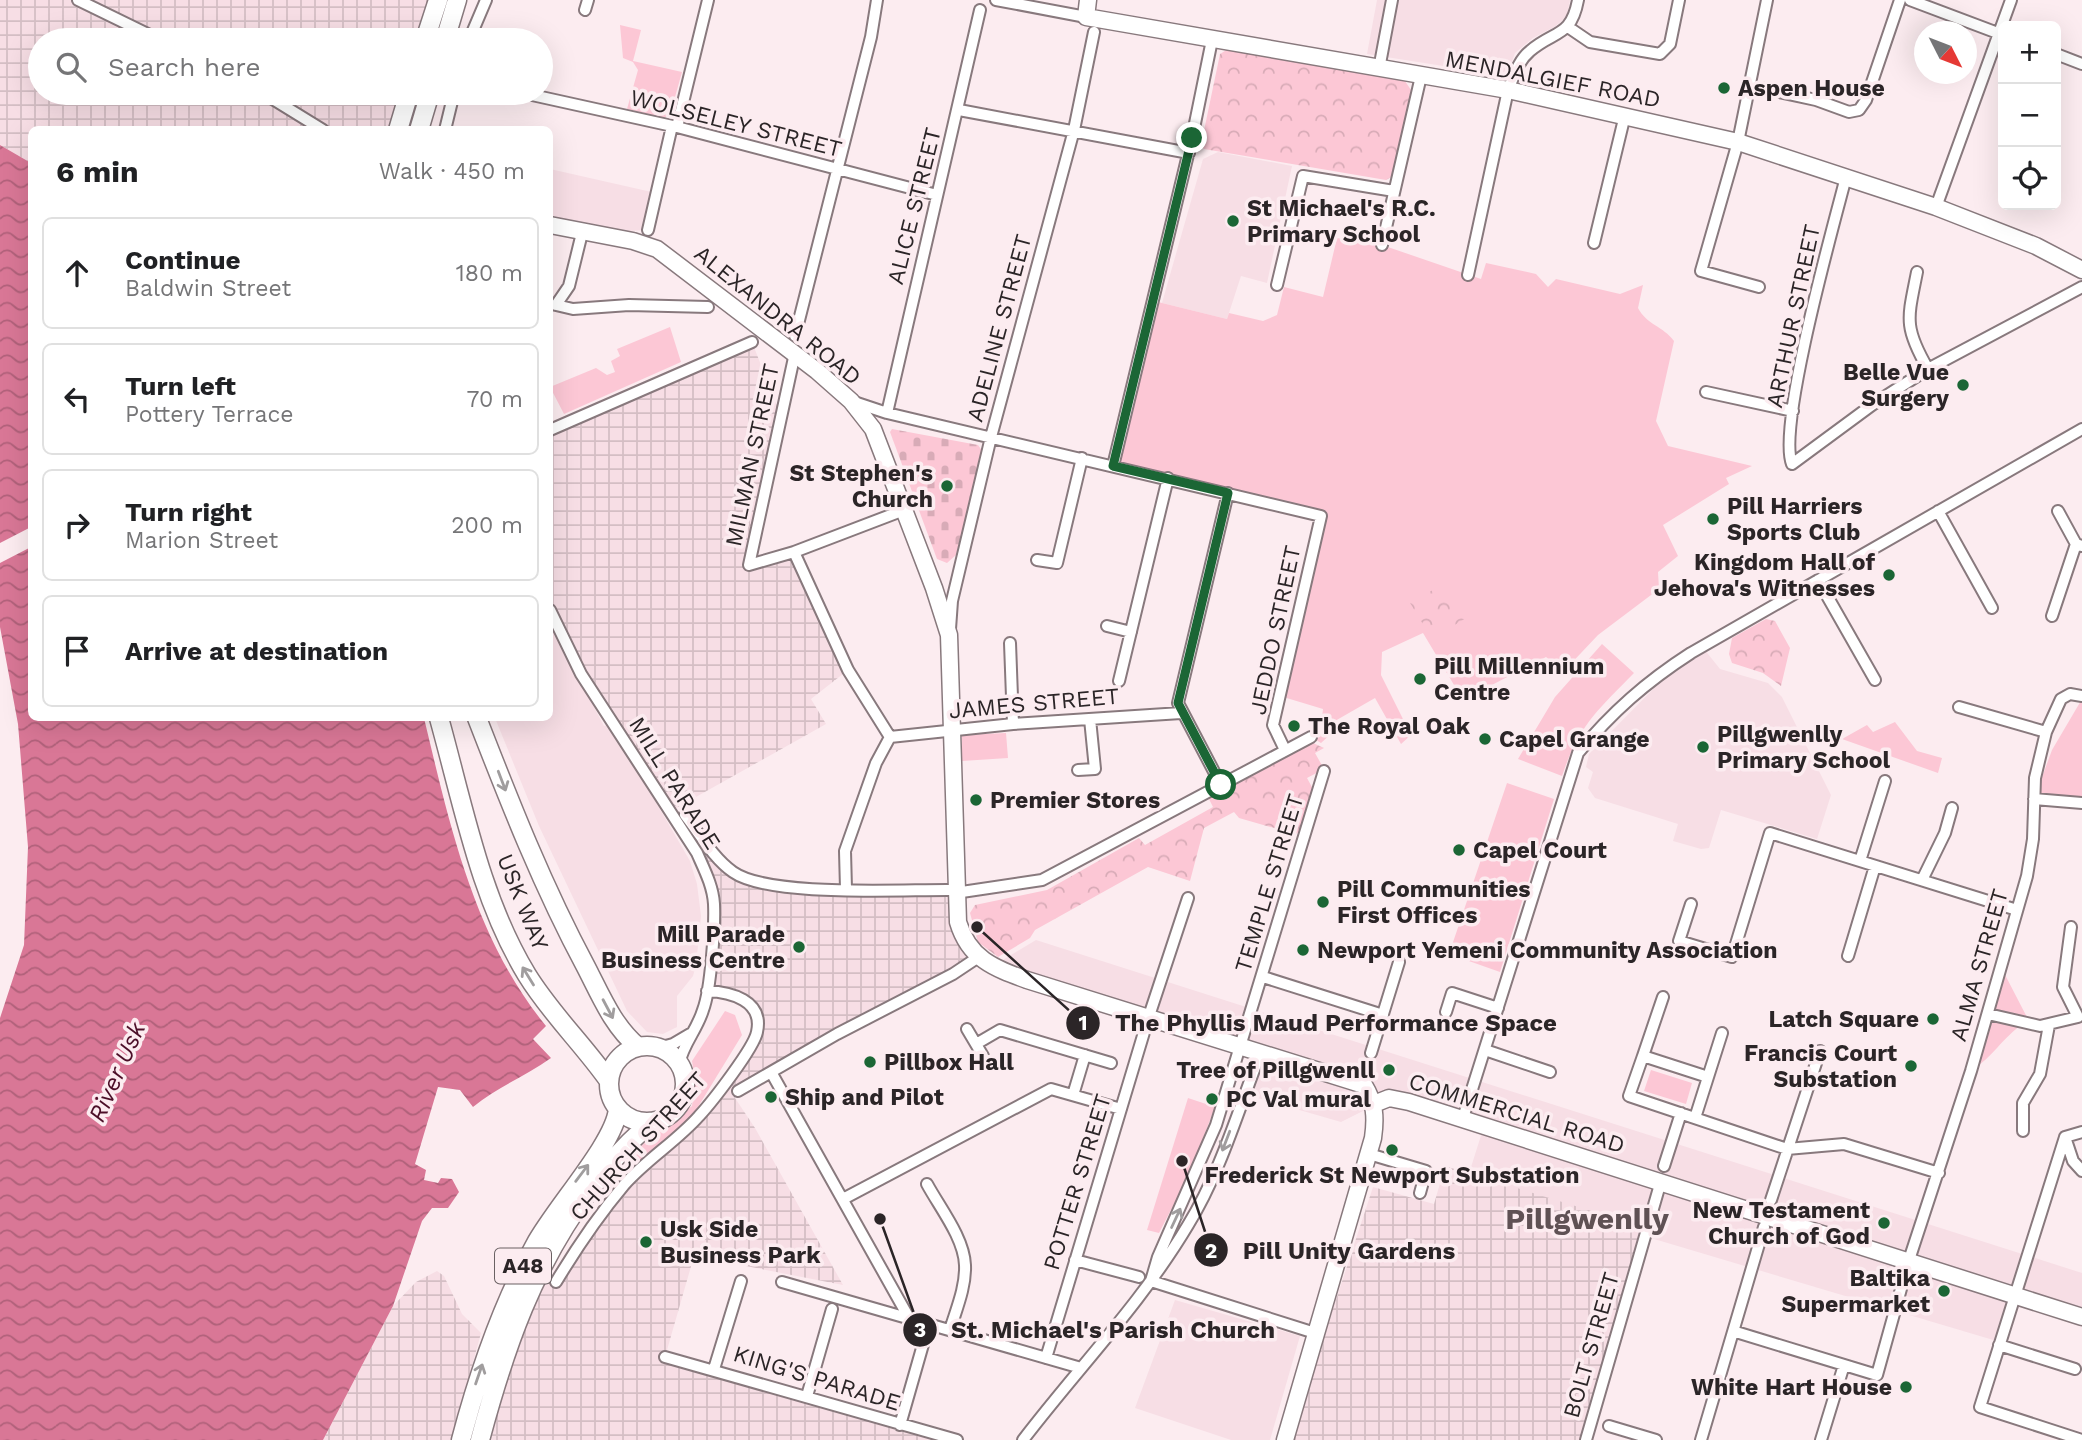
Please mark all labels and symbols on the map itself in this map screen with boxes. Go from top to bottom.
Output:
north arrow [1914,21,1977,84]
street label: MENDALGIEF ROAD [1443,45,1663,114]
place label: Aspen House [1738,75,1885,102]
marker: Aspen House [1716,80,1732,96]
street label: WOLSELEY STREET [627,84,845,163]
route end [1176,122,1207,153]
street label: ALICE STREET [882,125,947,287]
place label: St Michael's R.C. Primary School [1247,195,1436,248]
marker: St Michael's R.C. Primary School [1225,213,1241,229]
street label: ARTHUR STREET [1761,222,1826,410]
street label: ADELINE STREET [961,231,1038,425]
street label: ALEXANDRA ROAD [689,240,866,391]
place label: Belle Vue Surgery [1843,359,1949,412]
street label: MILMAN STREET [720,361,785,549]
marker: Belle Vue Surgery [1955,377,1971,393]
place label: St Stephen's Church [789,460,933,513]
marker: St Stephen's Church [939,478,955,494]
place label: Pill Harriers Sports Club [1727,493,1862,546]
marker: Pill Harriers Sports Club [1705,511,1721,527]
street label: JEDDO STREET [1244,543,1307,717]
place label: Kingdom Hall of Jehova's Witnesses [1654,549,1875,602]
marker: Kingdom Hall of Jehova's Witnesses [1881,567,1897,583]
place label: Pill Millennium Centre [1434,653,1604,706]
marker: Pill Millennium Centre [1412,671,1428,687]
street label: JAMES STREET [948,683,1121,724]
street label: MILL PARADE [623,712,726,854]
place label: The Royal Oak [1308,713,1471,740]
marker: The Royal Oak [1286,718,1302,734]
place label: Pillgwenlly Primary School [1717,721,1891,774]
place label: Capel Grange [1499,726,1650,753]
marker: Capel Grange [1477,731,1493,747]
marker: Pillgwenlly Primary School [1695,739,1711,755]
route start [1205,769,1236,800]
one-way arrow [496,770,509,792]
place label: Premier Stores [990,787,1160,814]
street label: TEMPLE STREET [1230,791,1309,976]
marker: Premier Stores [968,792,984,808]
place label: Capel Court [1473,837,1607,864]
marker: Capel Court [1451,842,1467,858]
street label: USK WAY [491,850,554,954]
place label: Pill Communities First Offices [1337,876,1531,929]
street label: ALMA STREET [1945,886,2014,1044]
marker: Pill Communities First Offices [1315,894,1331,910]
place label: Mill Parade Business Centre [601,921,785,974]
place label: Newport Yemeni Community Association [1317,937,1777,964]
marker: Mill Parade Business Centre [791,939,807,955]
marker: Newport Yemeni Community Association [1295,942,1311,958]
one-way arrow [520,966,534,986]
one-way arrow [602,998,615,1019]
callout: The Phyllis Maud Performance Space [1066,1000,1571,1045]
place label: Latch Square [1768,1006,1919,1033]
text: The Phyllis Maud Performance Space [1115,1009,1557,1037]
text: 1 [1078,1010,1088,1035]
marker: Latch Square [1925,1011,1941,1027]
water label: River Usk [83,1017,152,1126]
place label: Francis Court Substation [1744,1040,1897,1093]
place label: Pillbox Hall [884,1049,1014,1076]
marker: Pillbox Hall [862,1054,878,1070]
place label: Tree of Pillgwenll [1176,1057,1375,1084]
marker: Francis Court Substation [1903,1058,1919,1074]
marker: Tree of Pillgwenll [1381,1062,1397,1078]
street label: CHURCH STREET [564,1066,712,1226]
street label: COMMERCIAL ROAD [1406,1068,1628,1159]
place label: Ship and Pilot [785,1084,944,1111]
place label: PC Val mural [1226,1086,1371,1113]
marker: Ship and Pilot [763,1089,779,1105]
street label: POTTER STREET [1038,1091,1117,1274]
marker: PC Val mural [1204,1091,1220,1107]
one-way arrow [1219,1129,1232,1151]
marker: Frederick St Newport Substation [1384,1142,1400,1158]
place label: Frederick St Newport Substation [1205,1162,1579,1189]
one-way arrow [575,1164,590,1183]
place label: New Testament Church of God [1692,1197,1870,1250]
district label: Pillgwenlly [1505,1201,1669,1236]
one-way arrow [1170,1208,1184,1229]
marker: New Testament Church of God [1876,1215,1892,1231]
place label: Usk Side Business Park [660,1216,821,1269]
callout: Pill Unity Gardens [1194,1228,1470,1273]
marker: Usk Side Business Park [638,1234,654,1250]
text: Pill Unity Gardens [1243,1237,1455,1265]
text: 2 [1205,1238,1217,1263]
road number: A48 [495,1248,551,1284]
place label: Baltika Supermarket [1782,1265,1931,1318]
street label: BOLT STREET [1558,1269,1625,1421]
marker: Baltika Supermarket [1936,1283,1952,1299]
callout: St. Michael's Parish Church [902,1307,1289,1352]
text: St. Michael's Parish Church [951,1316,1275,1344]
text: 3 [914,1317,926,1342]
street label: KING'S PARADE [730,1340,904,1417]
one-way arrow [474,1364,486,1386]
place label: White Hart House [1691,1374,1892,1401]
marker: White Hart House [1898,1379,1914,1395]

